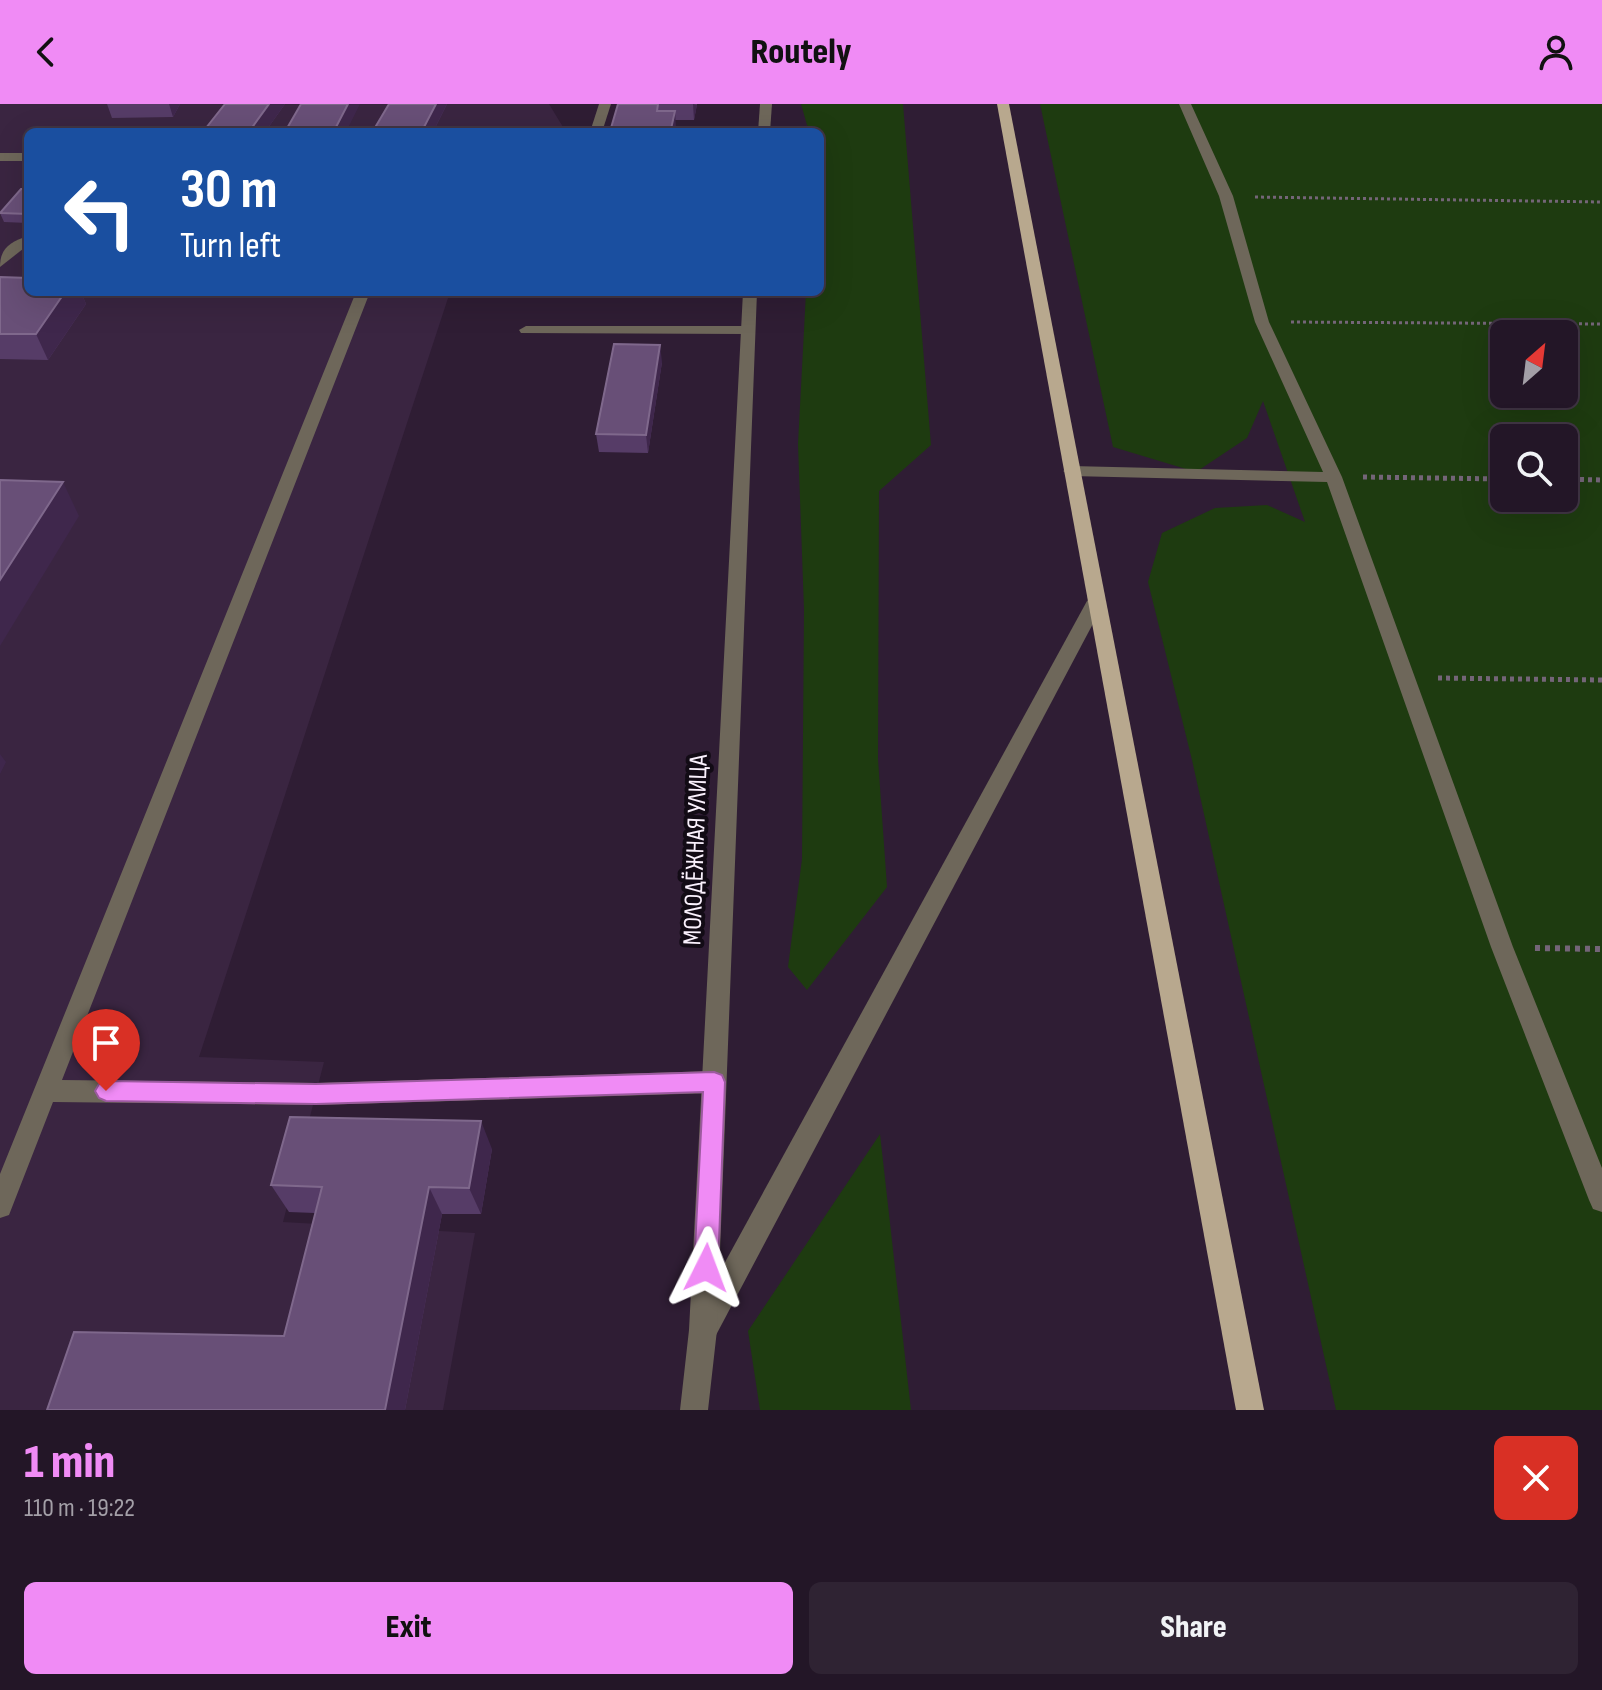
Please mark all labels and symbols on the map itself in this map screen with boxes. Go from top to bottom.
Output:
north arrow [1490,320,1578,408]
street label: МОЛОДЁЖНАЯ УЛИЦА [677,753,715,946]
pin [72,1009,140,1091]
position arrow [664,1226,748,1310]

